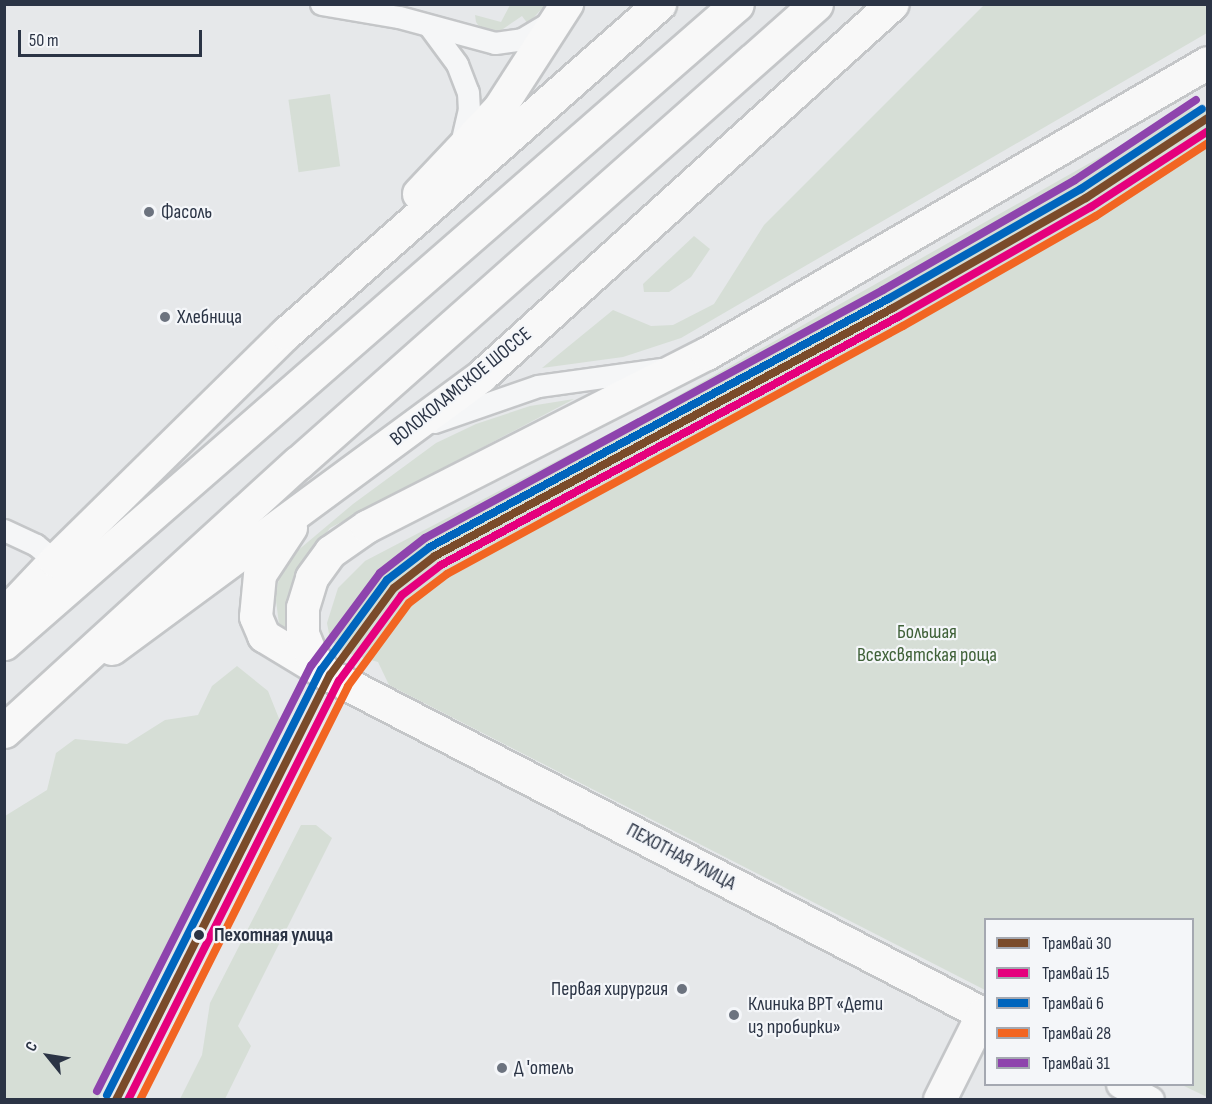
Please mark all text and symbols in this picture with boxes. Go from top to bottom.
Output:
scale bar [21,18,206,56]
text: 50 m [29,30,59,51]
place label: Фасоль [161,200,212,224]
marker: Фасоль [142,205,156,219]
place label: Хлебница [177,305,242,329]
marker: Хлебница [158,310,172,324]
street label: ВОЛОКОЛАМСКОЕ ШОССЕ [385,323,537,451]
park label: Большая Всехсвятская роща [857,621,997,668]
street label: ПЕХОТНАЯ УЛИЦА [622,818,740,896]
legend [984,918,1194,1086]
place label: Пехотная улица [214,923,333,947]
marker: Пехотная улица [189,925,209,945]
text: Трамвай 30 [1042,933,1112,954]
text: Трамвай 15 [1042,963,1109,984]
place label: Первая хирургия [551,977,668,1001]
marker: Первая хирургия [673,980,691,998]
place label: Клиника ВРТ «Дети из пробирки» [748,992,883,1039]
text: Трамвай 6 [1042,993,1104,1014]
marker: Клиника ВРТ «Дети из пробирки» [725,1006,743,1024]
text: Трамвай 28 [1042,1023,1111,1044]
north arrow [18,1026,78,1086]
text: С [22,1038,42,1055]
text: Трамвай 31 [1042,1053,1110,1074]
place label: Д 'отель [514,1056,574,1080]
marker: Д 'отель [495,1061,509,1075]

